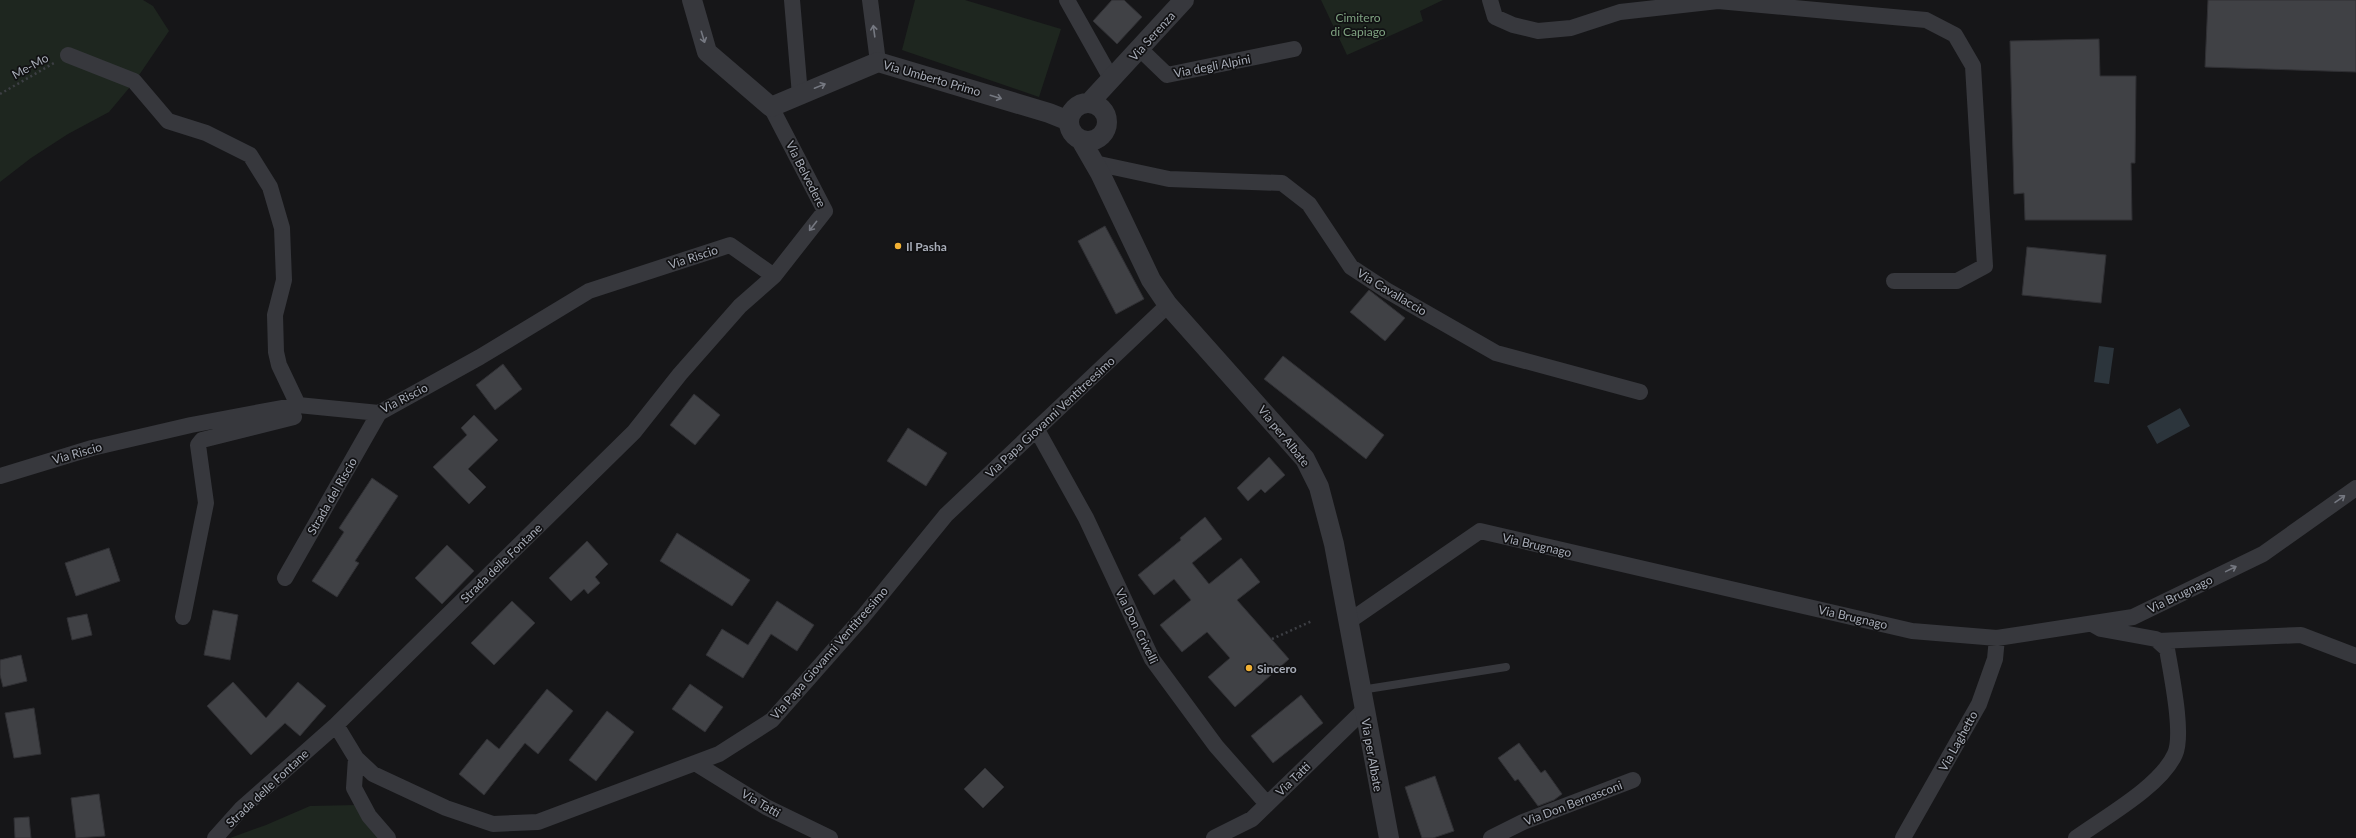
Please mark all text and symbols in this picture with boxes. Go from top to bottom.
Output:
street label: Via Serenza [1126,8,1178,64]
park label: Cimitero di Capiago [1330,10,1386,39]
one-way arrow [870,25,878,38]
one-way arrow [700,31,707,44]
street label: Me-Mo [9,50,51,82]
street label: Via degli Alpini [1172,51,1252,81]
street label: Via Umberto Primo [881,57,983,99]
one-way arrow [814,82,826,90]
one-way arrow [990,94,1003,101]
street label: Via Belvedere [783,138,829,210]
one-way arrow [809,221,818,232]
place label: Il Pasha [906,239,947,254]
marker: Il Pasha [893,241,903,251]
street label: Via Riscio [666,242,720,272]
street label: Via Cavallaccio [1354,265,1430,319]
street label: Via Papa Giovanni Ventitreesimo [982,353,1118,481]
street label: Via Riscio [378,380,430,416]
street label: Via per Albate [1255,403,1313,469]
street label: Via Riscio [50,439,104,467]
street label: Strada del Riscio [304,455,360,537]
one-way arrow [2335,495,2346,503]
street label: Strada delle Fontane [457,520,545,606]
street label: Via Brugnago [1501,530,1573,560]
one-way arrow [2225,565,2237,572]
street label: Via Brugnago [2145,572,2215,616]
street label: Via Papa Giovanni Ventitreesimo [767,583,891,723]
street label: Via Don Crivelli [1112,586,1162,666]
street label: Via Brugnago [1817,602,1889,632]
place label: Sincero [1257,661,1297,676]
marker: Sincero [1244,663,1254,673]
street label: Via Laghetto [1935,708,1981,774]
street label: Via per Albate [1358,717,1386,793]
street label: Strada delle Fontane [223,746,311,830]
street label: Via Tatti [1273,759,1313,799]
street label: Via Don Bernasconi [1522,777,1624,829]
street label: Via Tatti [739,786,783,820]

